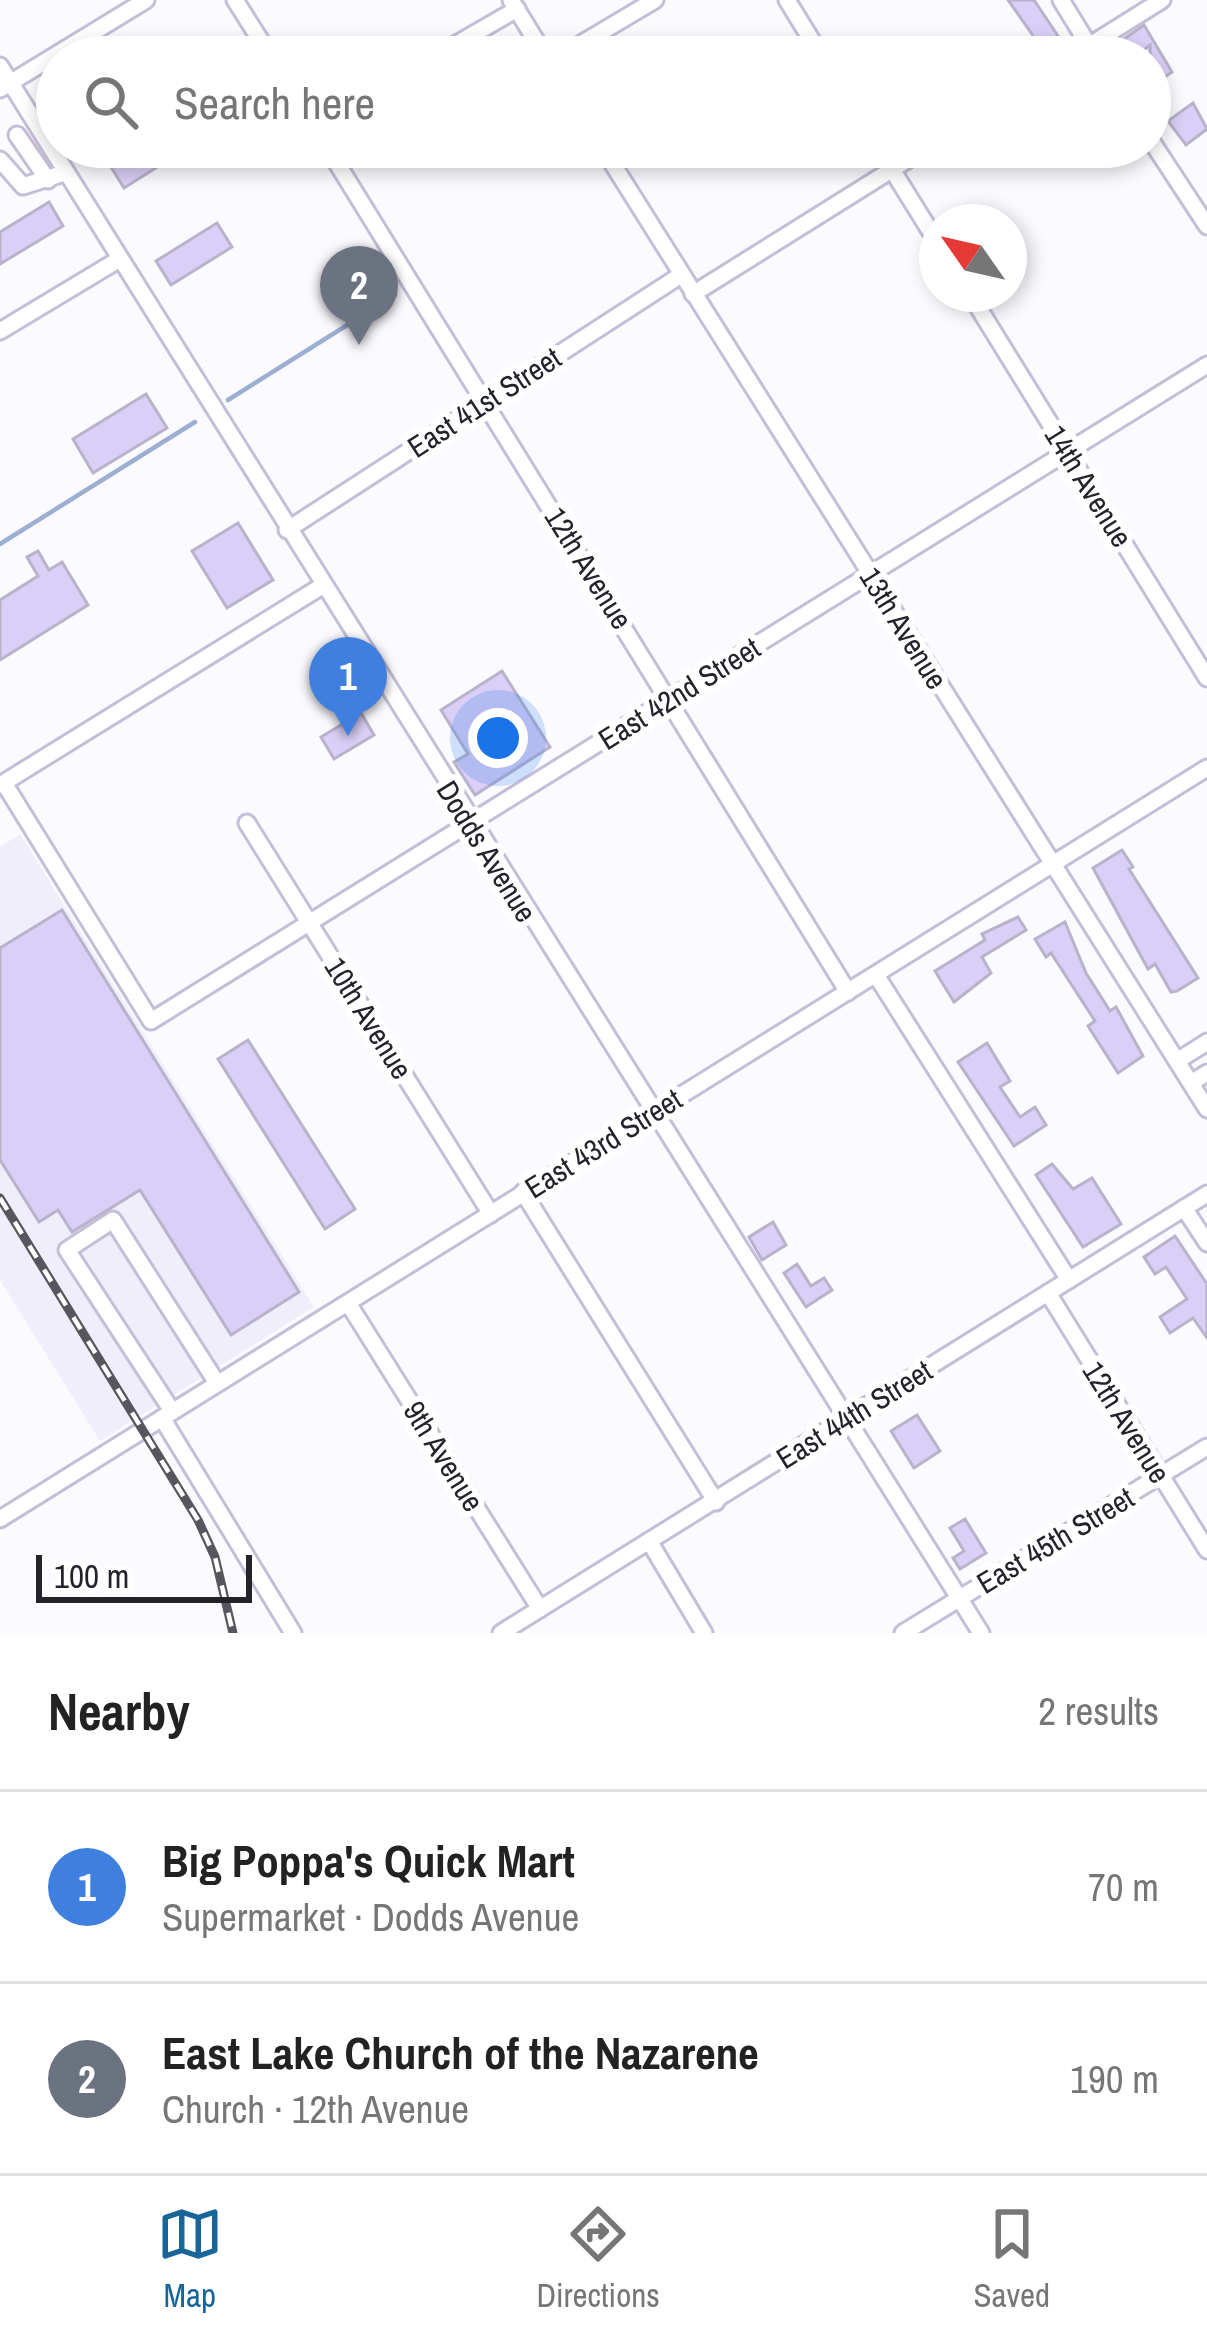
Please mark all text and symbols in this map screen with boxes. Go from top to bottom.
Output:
search box [36,36,1171,168]
icon: search [78,69,144,135]
text: Search here [174,72,375,133]
north arrow [919,204,1027,312]
pin: 2 [320,246,398,345]
street label: East 41st Street [400,337,568,466]
street label: 14th Avenue [1036,418,1142,554]
street label: 12th Avenue [536,500,642,636]
street label: 13th Avenue [851,560,957,696]
street label: East 42nd Street [591,627,767,759]
pin: 1 [309,637,387,736]
your location [468,708,528,768]
street label: Dodds Avenue [428,773,546,929]
street label: 10th Avenue [316,950,422,1086]
street label: East 43rd Street [517,1079,689,1207]
street label: East 44th Street [769,1350,940,1478]
street label: 12th Avenue [1074,1354,1180,1490]
street label: 9th Avenue [395,1393,493,1519]
street label: East 45th Street [969,1477,1141,1603]
scale bar [36,1549,252,1602]
text: 100 m [54,1554,129,1598]
text: Nearby [48,1677,190,1746]
text: 2 results [1038,1685,1159,1737]
text: Big Poppa's Quick Mart [162,1830,575,1891]
text: 1 [78,1861,96,1913]
text: 70 m [1088,1861,1159,1913]
text: Supermarket · Dodds Avenue [162,1891,579,1943]
text: East Lake Church of the Nazarene [162,2022,759,2083]
text: 2 [78,2053,96,2105]
text: 190 m [1070,2053,1159,2105]
text: Church · 12th Avenue [162,2083,469,2135]
tab: Map [157,2201,223,2317]
tab: Directions [536,2201,660,2317]
tab: Saved [973,2201,1050,2317]

